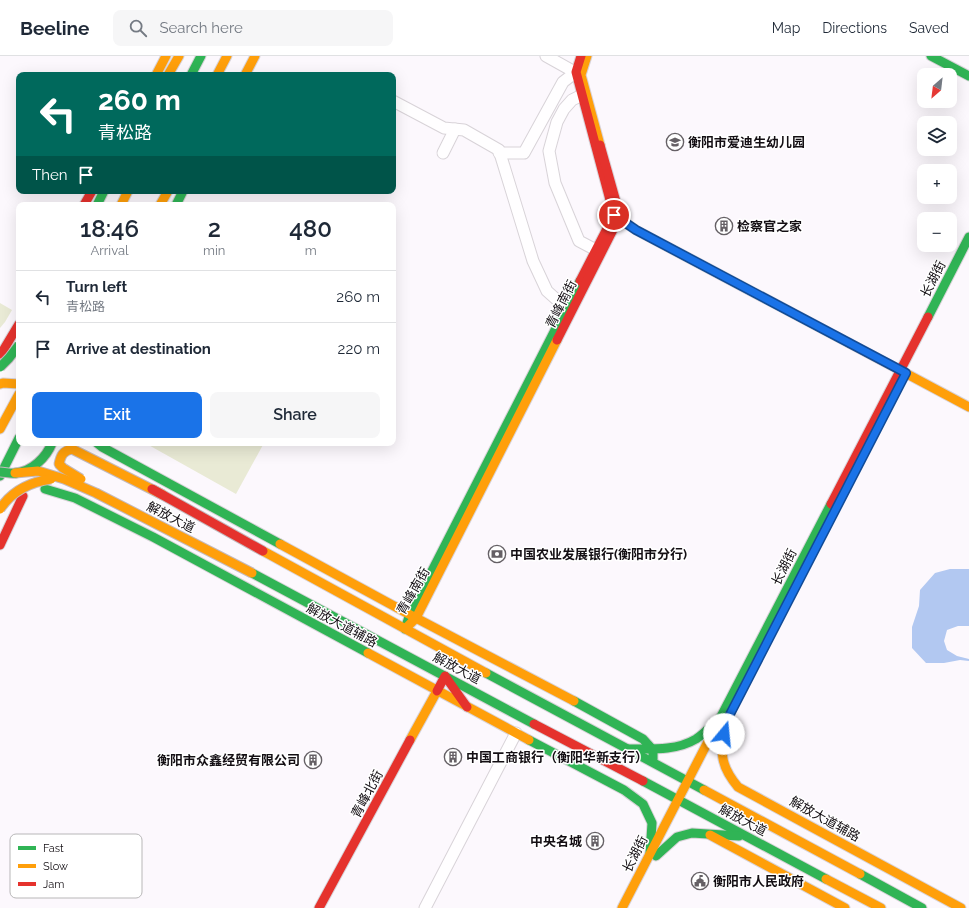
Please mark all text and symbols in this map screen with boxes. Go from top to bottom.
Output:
search box [113,10,393,46]
text: Beeline [20,17,89,39]
icon: search [127,17,149,39]
text: Search here [159,19,243,37]
text: Map [772,20,800,36]
text: Directions [822,20,887,36]
text: Saved [909,20,949,36]
north arrow [917,68,957,108]
map controls [917,68,957,252]
text: 260 m [98,84,181,117]
icon: left [32,88,84,140]
button: layers [917,116,957,156]
text: 青松路 [98,122,152,143]
school or university icon: 衡阳市爱迪生幼儿园 [665,132,685,152]
place label: 衡阳市爱迪生幼儿园 [688,135,805,150]
icon: arrive [75,164,97,186]
button: + [917,164,957,204]
text: Then [32,166,67,184]
pin [597,198,631,232]
icon: arrive [603,204,625,226]
button: − [917,212,957,252]
text: 18:46 [80,214,139,243]
text: 2 [208,214,221,243]
text: 480 [289,214,332,243]
building icon: 检察官之家 [714,216,734,236]
place label: 检察官之家 [737,219,802,234]
text: Arrival [90,243,129,258]
text: min [203,243,225,258]
text: m [305,243,317,258]
street label: 长湖街 [917,258,949,300]
street label: 青峰南街 [543,277,579,331]
text: Turn left [66,278,127,296]
icon: left [32,286,54,308]
text: 260 m [336,288,380,306]
text: 青松路 [66,299,105,314]
icon: arrive [32,338,54,360]
text: Arrive at destination [66,340,211,358]
text: 220 m [338,340,380,358]
button: Exit [32,392,202,438]
button: Share [210,392,380,438]
street label: 解放大道 [144,499,198,535]
bank icon: 中国农业发展银行(衡阳市分行) [487,544,507,564]
street label: 长湖街 [768,546,800,588]
place label: 中国农业发展银行(衡阳市分行) [510,547,687,562]
street label: 青峰南街 [394,565,432,617]
street label: 解放大道辅路 [304,600,380,650]
street label: 解放大道 [431,649,483,687]
position arrow [703,713,745,755]
building icon: 中国工商银行（衡阳华新支行） [443,747,463,767]
building icon: 衡阳市众鑫经贸有限公司 [303,750,323,770]
place label: 中国工商银行（衡阳华新支行） [466,750,648,765]
place label: 衡阳市众鑫经贸有限公司 [157,753,300,768]
street label: 青峰北街 [348,768,386,820]
street label: 解放大道辅路 [787,794,863,844]
street label: 解放大道 [717,801,769,839]
building icon: 中央名城 [585,831,605,851]
street label: 长湖街 [619,833,651,875]
legend [10,834,142,898]
place label: 中央名城 [530,834,582,849]
text: Fast [43,842,64,855]
text: Slow [43,860,68,873]
public building icon: 衡阳市人民政府 [690,871,710,891]
place label: 衡阳市人民政府 [713,874,804,889]
text: Jam [43,878,64,891]

